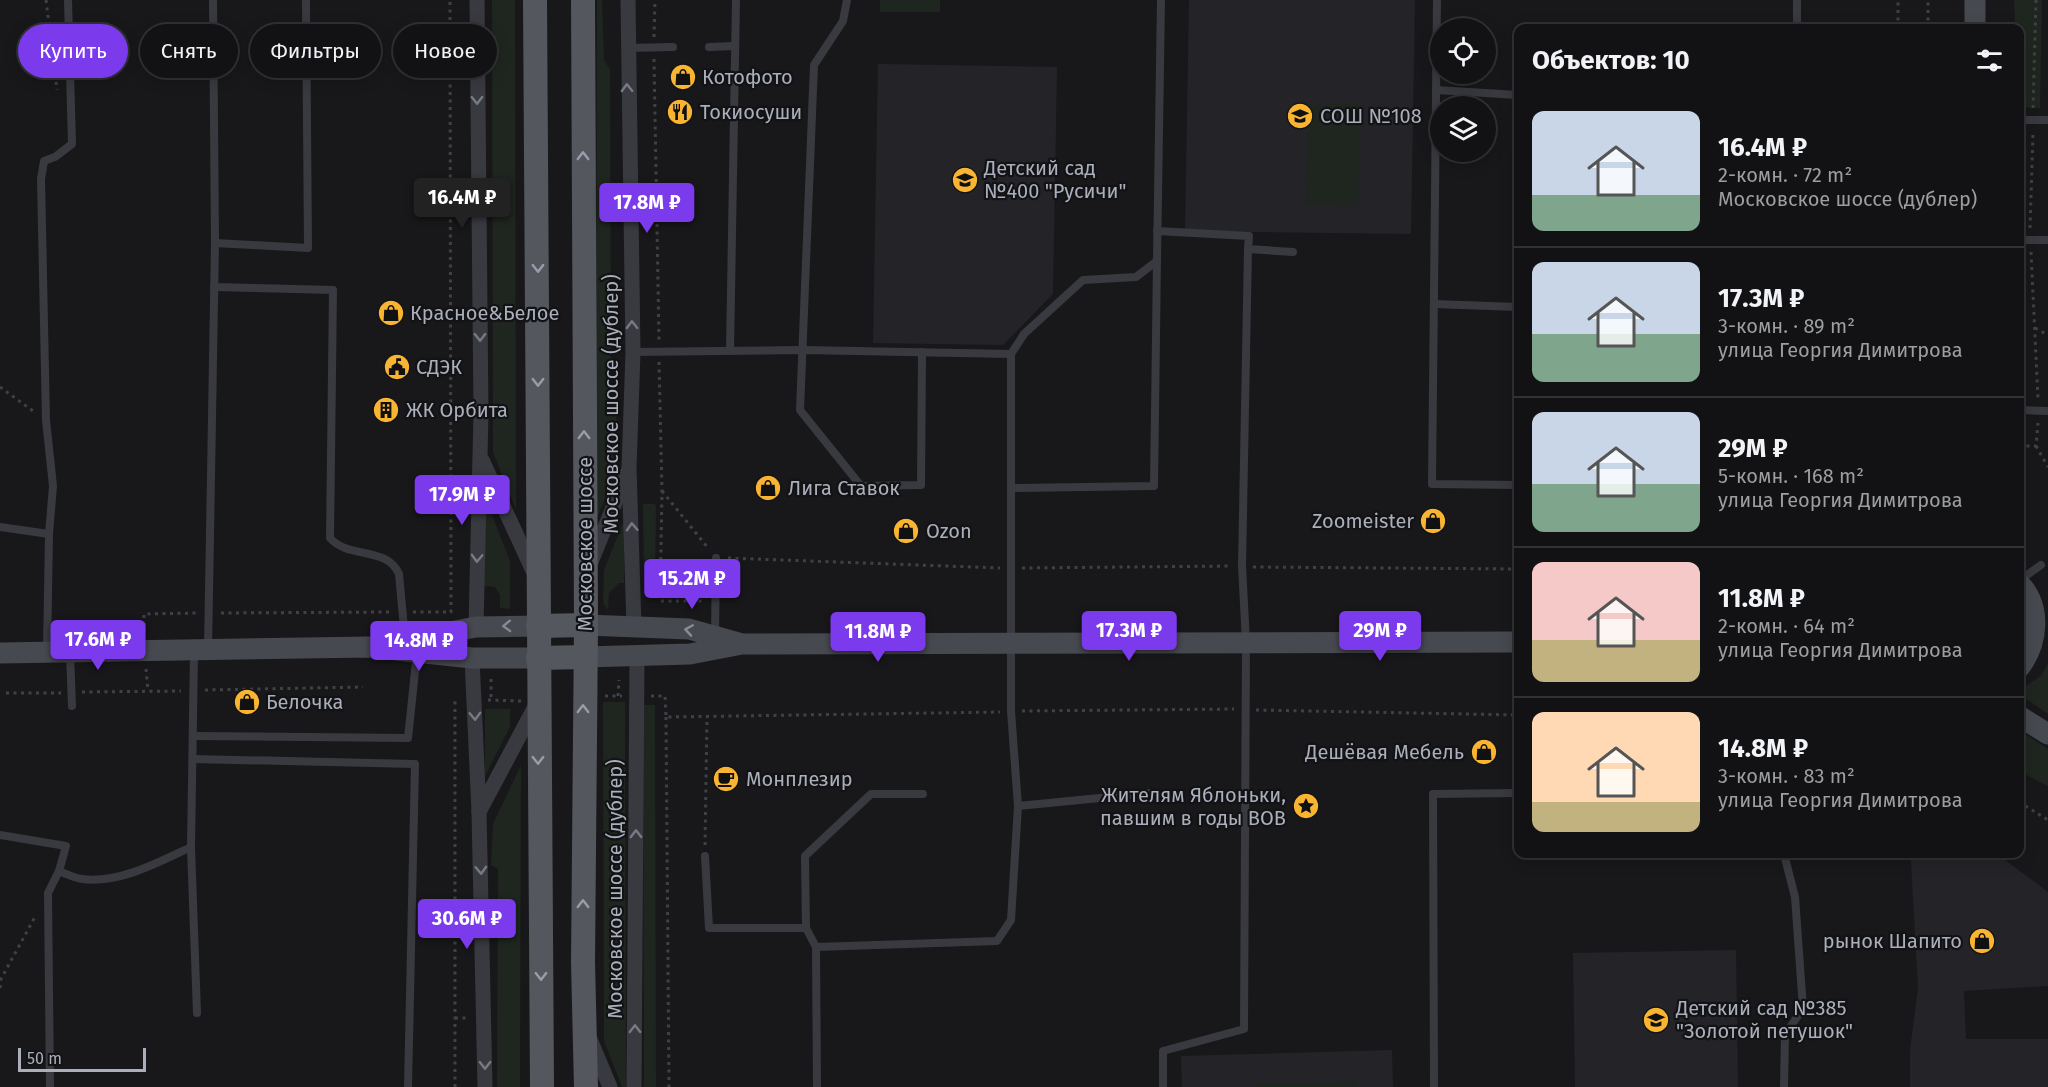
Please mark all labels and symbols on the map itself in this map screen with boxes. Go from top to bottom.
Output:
shop icon: Котофото [668,62,698,92]
place label: Котофото [702,65,793,89]
one-way arrow [621,84,634,93]
one-way arrow [471,96,483,105]
restaurant icon: Токиосуши [665,97,695,127]
place label: Токиосуши [700,100,802,124]
school or university icon: СОШ №108 [1285,101,1315,131]
place label: СОШ №108 [1320,104,1422,128]
one-way arrow [577,151,589,160]
place label: Детский сад №400 "Русичи" [983,156,1127,203]
school or university icon: Детский сад №400 "Русичи" [950,165,980,195]
pin: 16.4M ₽ [407,178,517,229]
pin: 17.8M ₽ [592,183,702,234]
one-way arrow [532,264,544,273]
street label: Московское шоссе (дублер) [599,274,623,534]
shop icon: Красное&Белое [376,298,406,328]
place label: Красное&Белое [410,301,559,325]
one-way arrow [626,321,638,330]
one-way arrow [474,333,486,342]
public building icon: СДЭК [382,352,412,382]
place label: СДЭК [416,355,462,379]
one-way arrow [532,377,544,386]
building icon: ЖК Орбита [371,395,401,425]
place label: ЖК Орбита [406,398,508,422]
one-way arrow [578,430,590,439]
street label: Московское шоссе [573,457,597,631]
shop icon: Лига Ставок [753,473,783,503]
pin: 17.9M ₽ [407,475,517,526]
place label: Лига Ставок [788,476,900,500]
shop icon: Zoomeister [1418,506,1448,536]
place label: Zoomeister [1312,509,1414,533]
shop icon: Ozon [891,516,921,546]
place label: Ozon [926,519,972,543]
one-way arrow [625,522,638,531]
one-way arrow [471,554,484,563]
pin: 15.2M ₽ [637,559,747,610]
pin: 17.3M ₽ [1074,611,1184,662]
pin: 29M ₽ [1338,611,1422,662]
pin: 11.8M ₽ [823,612,933,663]
pin: 17.6M ₽ [43,620,153,671]
one-way arrow [503,620,512,633]
pin: 14.8M ₽ [364,621,474,672]
one-way arrow [684,625,694,637]
shop icon: Белочка [232,687,262,717]
place label: Белочка [266,690,343,714]
one-way arrow [577,704,589,713]
one-way arrow [469,712,482,721]
shop icon: Дешёвая Мебель [1469,737,1499,767]
place label: Дешёвая Мебель [1304,740,1464,764]
one-way arrow [532,756,544,765]
street label: Московское шоссе (дублер) [603,759,627,1019]
cafe icon: Монплезир [711,764,741,794]
place label: Монплезир [746,767,853,791]
place label: Жителям Яблоньки, павшим в годы ВОВ [1100,783,1286,830]
place icon: Жителям Яблоньки, павшим в годы ВОВ [1291,791,1321,821]
one-way arrow [630,829,642,838]
one-way arrow [475,866,487,875]
pin: 30.6M ₽ [412,899,522,950]
one-way arrow [577,899,589,908]
shop icon: рынок Шапито [1967,926,1997,956]
place label: рынок Шапито [1823,929,1962,953]
one-way arrow [534,972,547,981]
place label: Детский сад №385 "Золотой петушок" [1675,996,1853,1043]
school or university icon: Детский сад №385 "Золотой петушок" [1641,1005,1671,1035]
one-way arrow [629,1024,641,1033]
scale bar [18,1045,146,1072]
one-way arrow [479,1061,491,1070]

